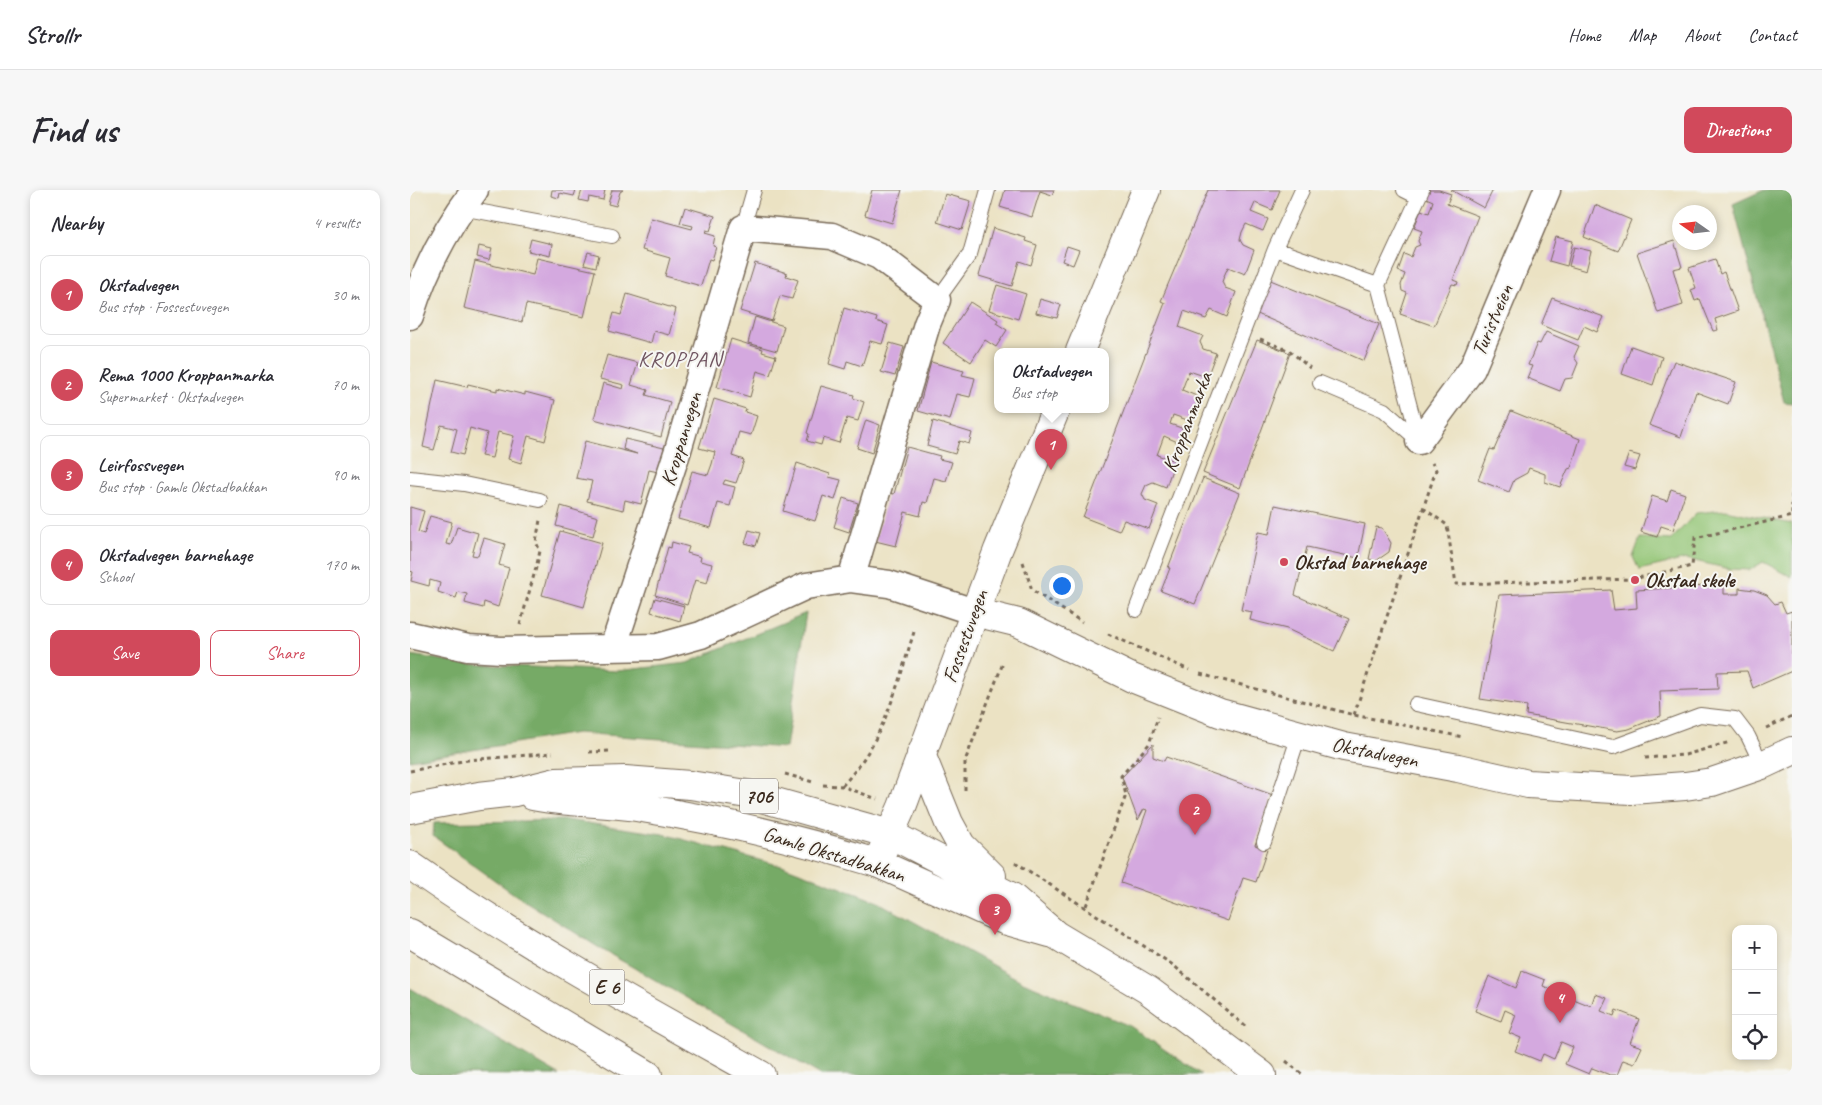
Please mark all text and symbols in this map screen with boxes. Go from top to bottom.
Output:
text: Strollr [25,20,80,50]
text: Home [1568,24,1601,46]
text: Map [1629,24,1656,46]
text: About [1684,24,1720,46]
text: Contact [1748,24,1797,46]
button: Directions [1684,107,1792,153]
text: Find us [30,108,117,153]
north arrow [1672,205,1717,250]
text: Nearby [50,210,103,236]
text: 4 results [313,213,360,233]
text: Okstadvegen [98,273,179,297]
street label: Turistveien [1465,280,1519,360]
text: 1 [63,285,71,305]
text: 30 m [332,285,359,305]
text: Bus stop · Fossestuvegen [98,297,229,317]
district label: KROPPAN [638,345,725,373]
popup [994,348,1109,413]
text: Okstadvegen [1011,359,1092,383]
text: Rema 1000 Kroppanmarka [98,363,273,387]
street label: Kroppanmarka [1156,367,1219,476]
text: 2 [63,375,71,395]
text: 70 m [332,375,359,395]
text: Bus stop [1011,383,1057,403]
text: Supermarket · Okstadvegen [98,387,243,407]
street label: Kroppanvegen [654,388,708,489]
pin: 1 [1035,429,1067,470]
text: Leirfossvegen [98,453,184,477]
text: 3 [63,465,71,485]
text: 90 m [332,465,359,485]
text: Bus stop · Gamle Okstadbakkan [98,477,267,497]
text: Okstadvegen barnehage [98,543,252,567]
place label: Okstad barnehage [1294,549,1428,575]
text: 4 [63,555,71,575]
text: 170 m [325,555,359,575]
marker: Okstad barnehage [1278,556,1290,568]
text: School [98,567,132,587]
place label: Okstad skole [1645,567,1736,593]
your location [1049,573,1075,599]
marker: Okstad skole [1629,574,1641,586]
street label: Fossestuvegen [936,585,994,686]
button: Save [50,630,200,676]
button: Share [210,630,360,676]
street label: Okstadvegen [1330,731,1421,773]
road number: 706 [740,778,778,814]
pin: 2 [1179,794,1211,835]
street label: Gamle Okstadbakkan [760,820,909,888]
pin: 3 [979,894,1011,935]
map controls [1732,925,1777,1060]
button: + [1732,925,1777,970]
road number: E 6 [590,970,624,1004]
button: − [1732,970,1777,1015]
pin: 4 [1544,982,1576,1023]
button: locate [1732,1015,1777,1060]

